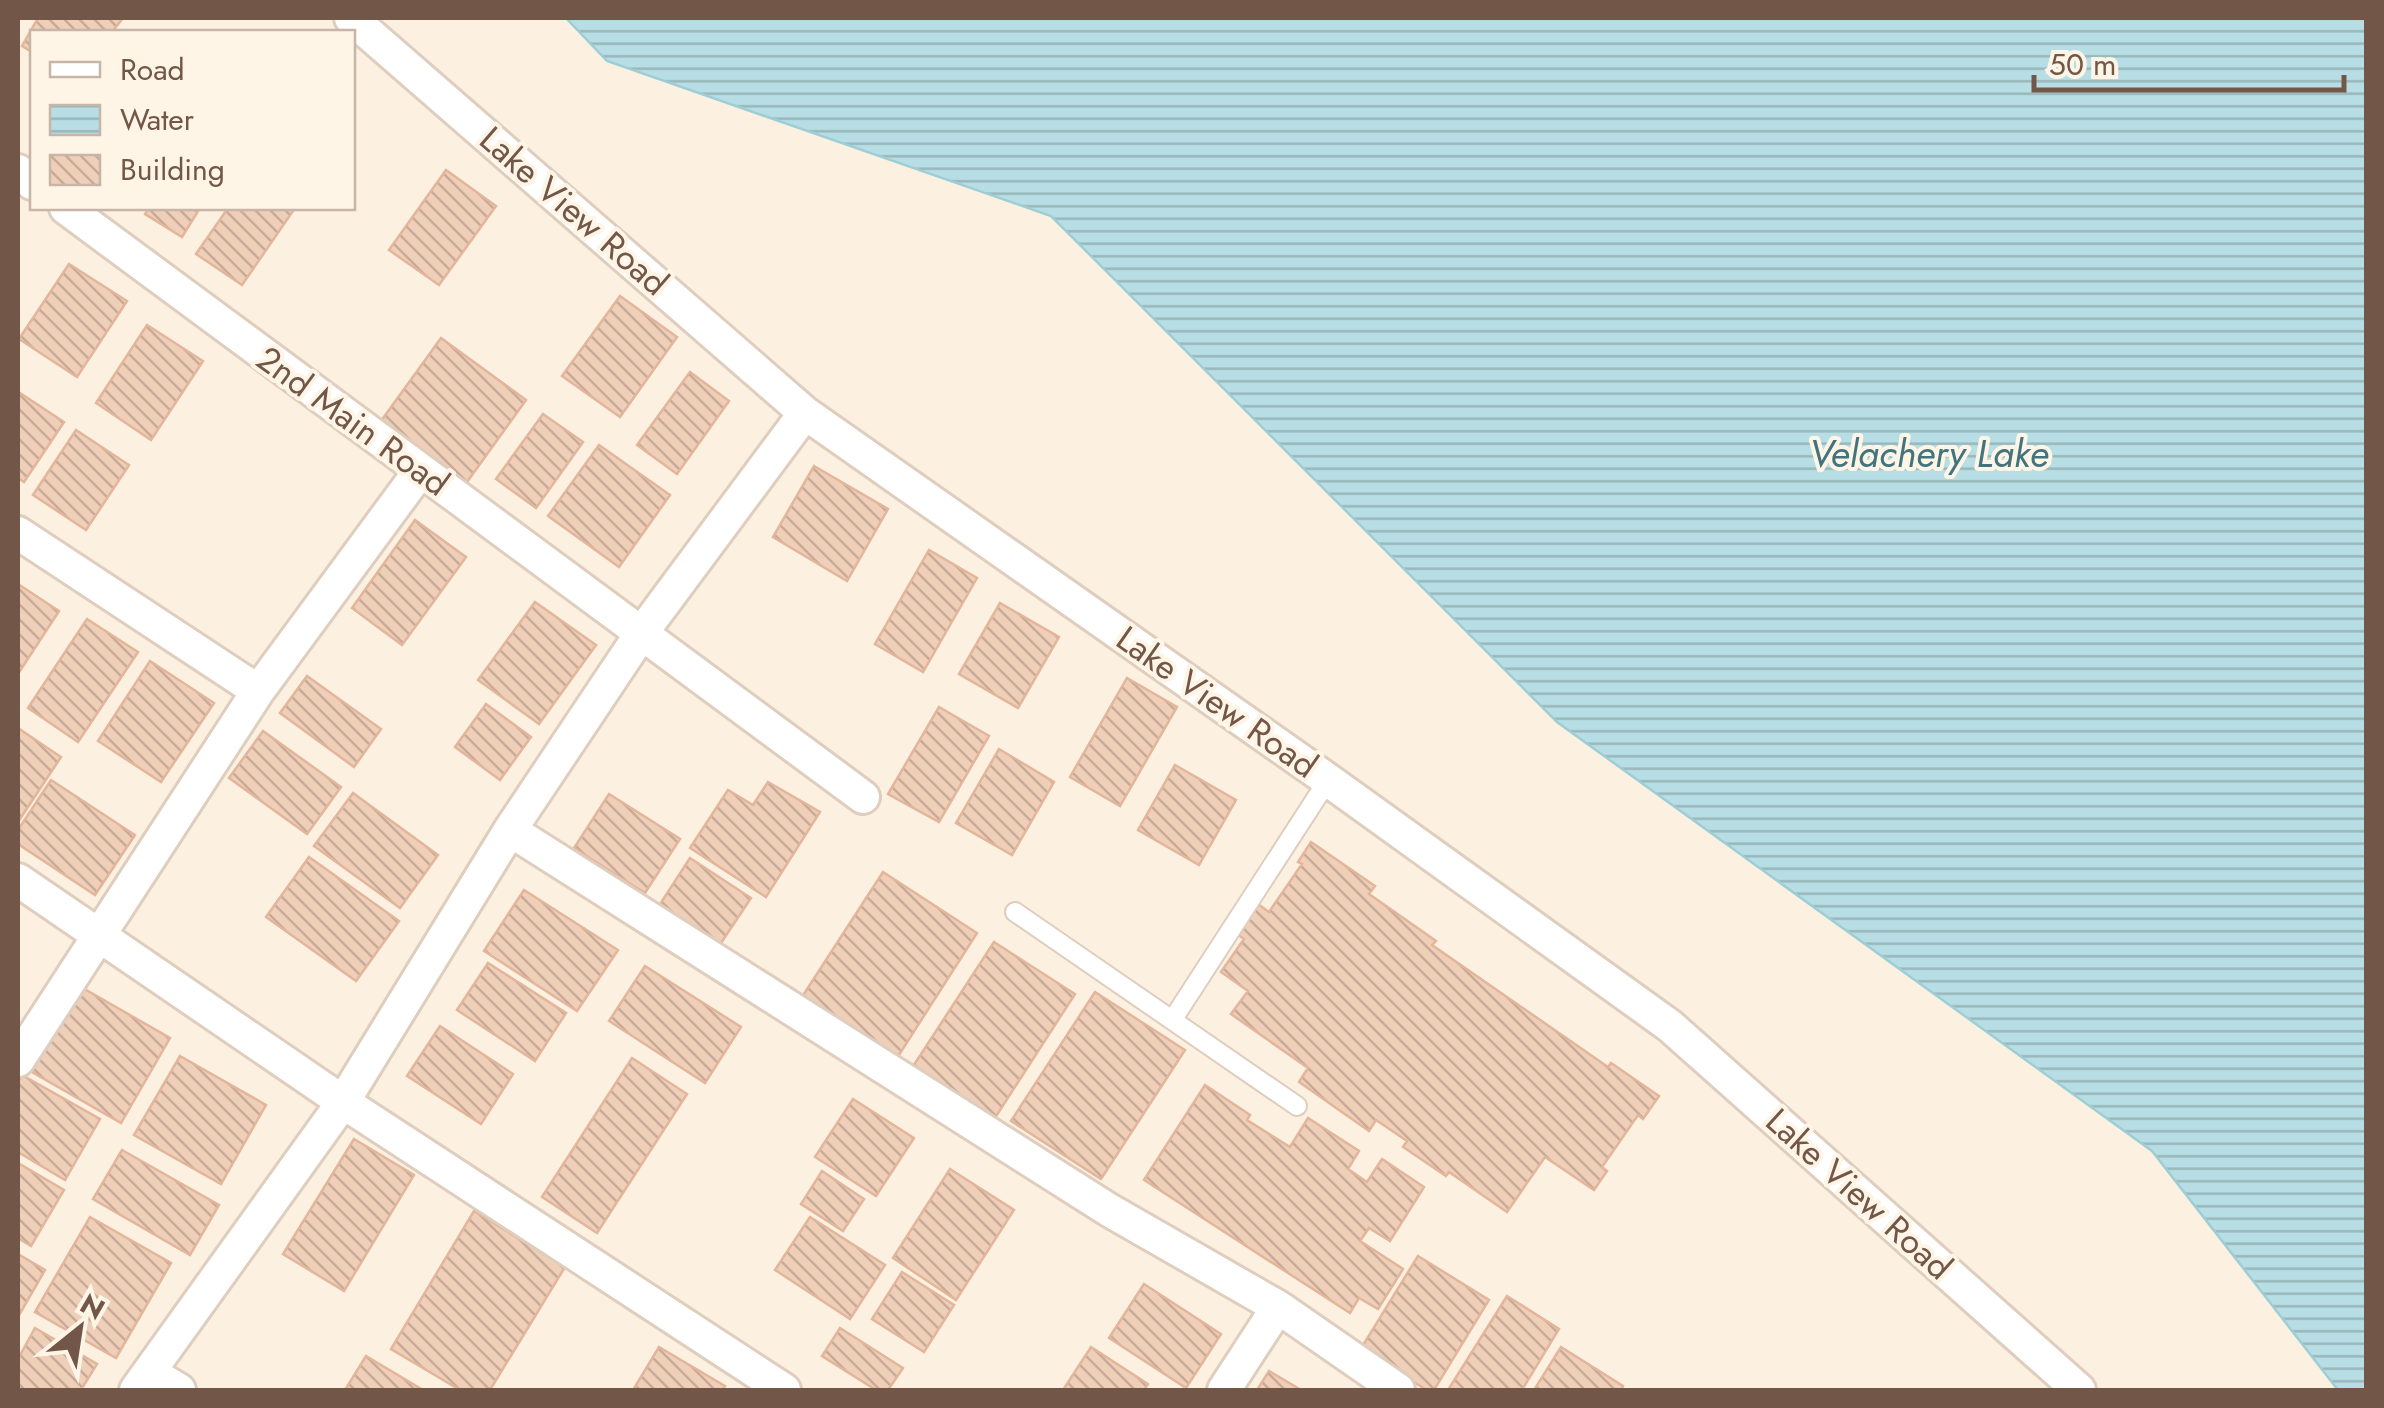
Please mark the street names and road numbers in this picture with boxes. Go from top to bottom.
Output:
street label: Lake View Road [469,115,679,307]
street label: 2nd Main Road [246,334,460,508]
street label: Lake View Road [1106,614,1328,790]
street label: Lake View Road [1755,1097,1963,1291]

